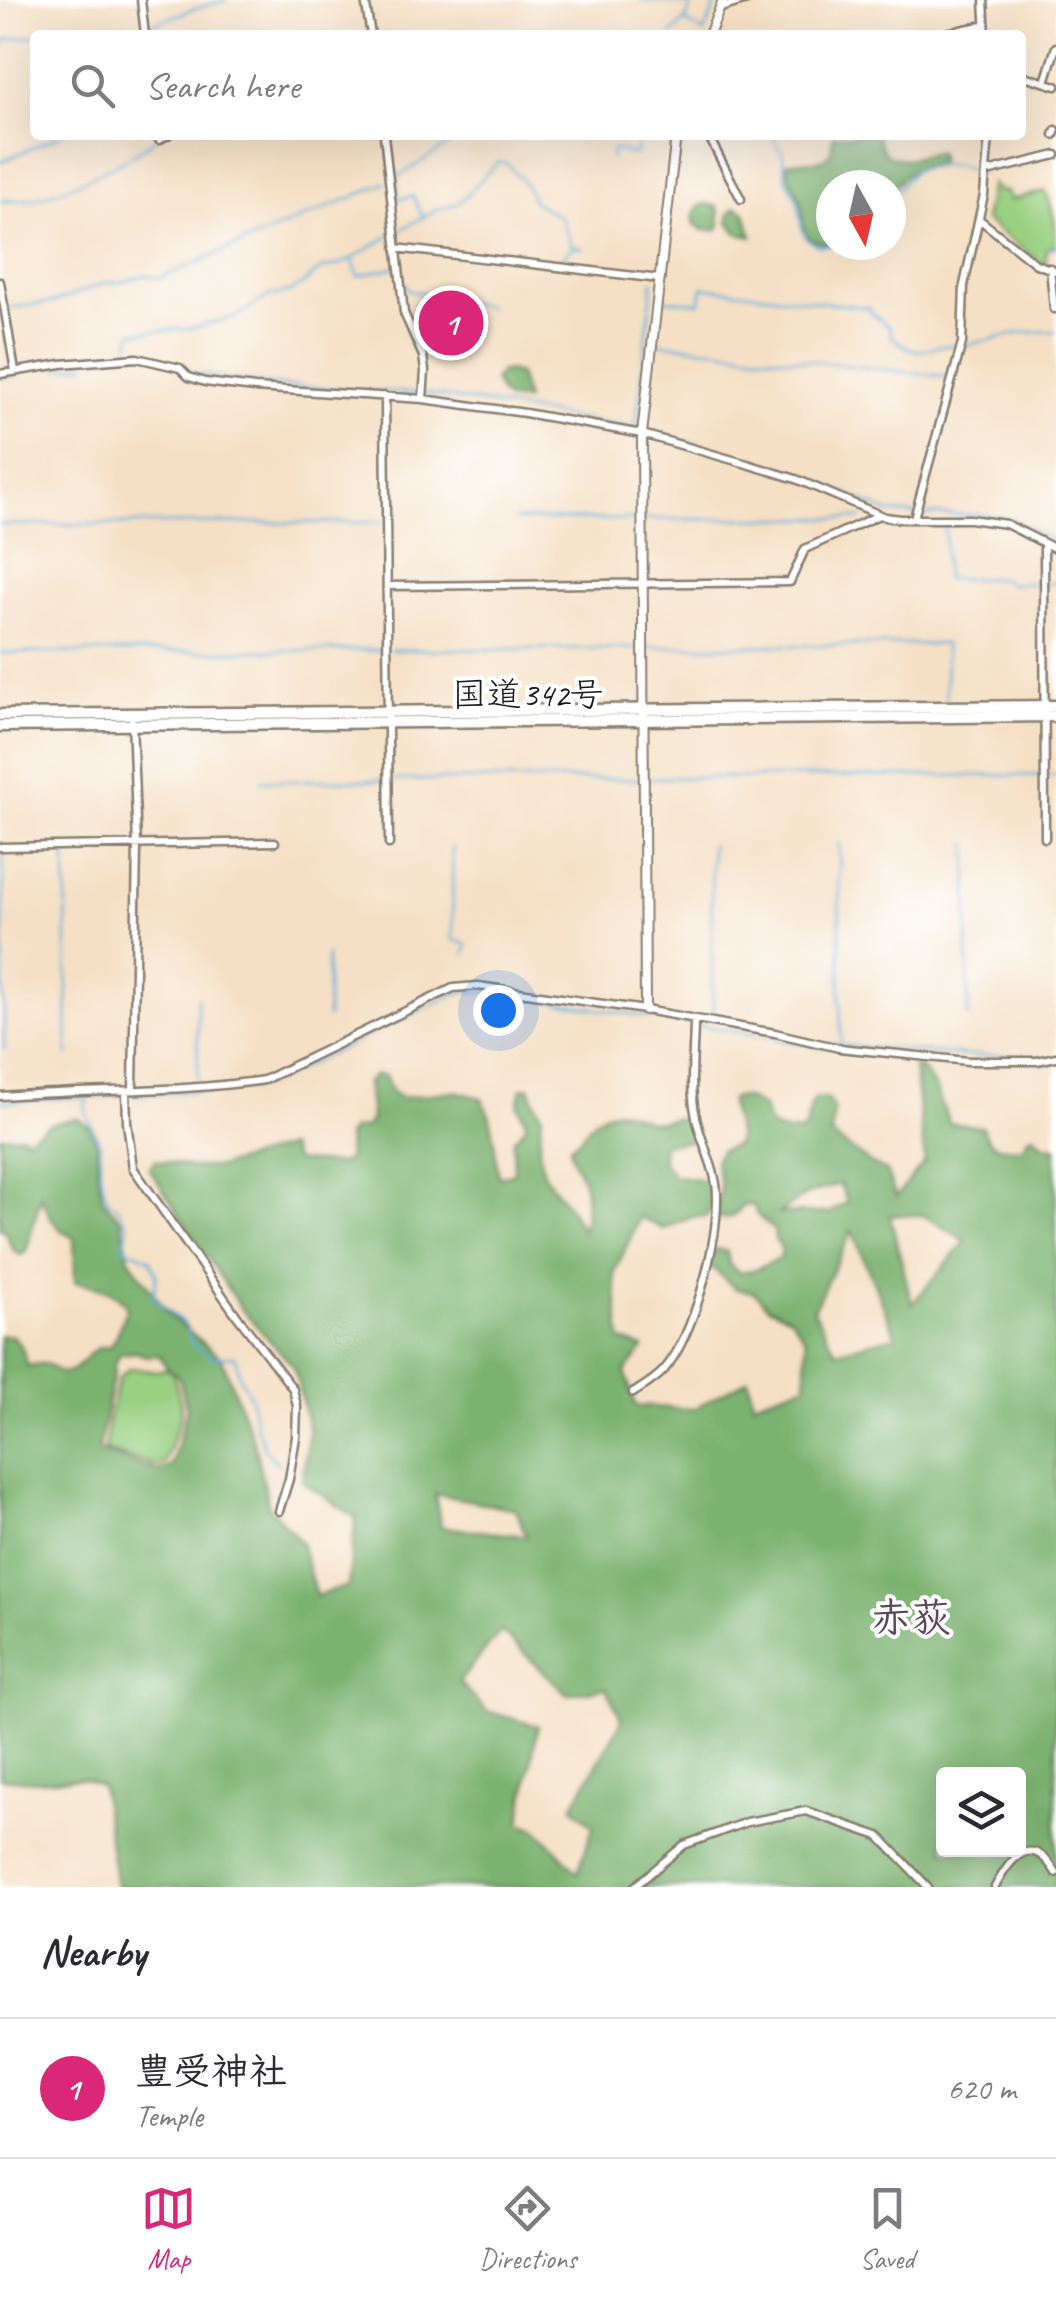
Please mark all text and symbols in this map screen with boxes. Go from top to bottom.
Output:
search box [30,30,1026,140]
icon: search [65,58,120,113]
text: Search here [145,62,300,109]
north arrow [816,170,906,260]
pin: 1 [418,286,484,360]
street label: 国道342号 [452,672,604,717]
your location [473,985,524,1036]
district label: 赤荻 [871,1593,951,1643]
map controls [936,1767,1026,1857]
button: layers [936,1767,1026,1857]
text: Nearby [40,1926,146,1979]
text: 豊受神社 [135,2048,287,2095]
text: 1 [65,2068,80,2109]
text: 620 m [947,2068,1016,2109]
text: Temple [135,2095,203,2136]
tab: Map [141,2181,196,2276]
tab: Directions [479,2181,577,2276]
tab: Saved [860,2181,915,2276]

